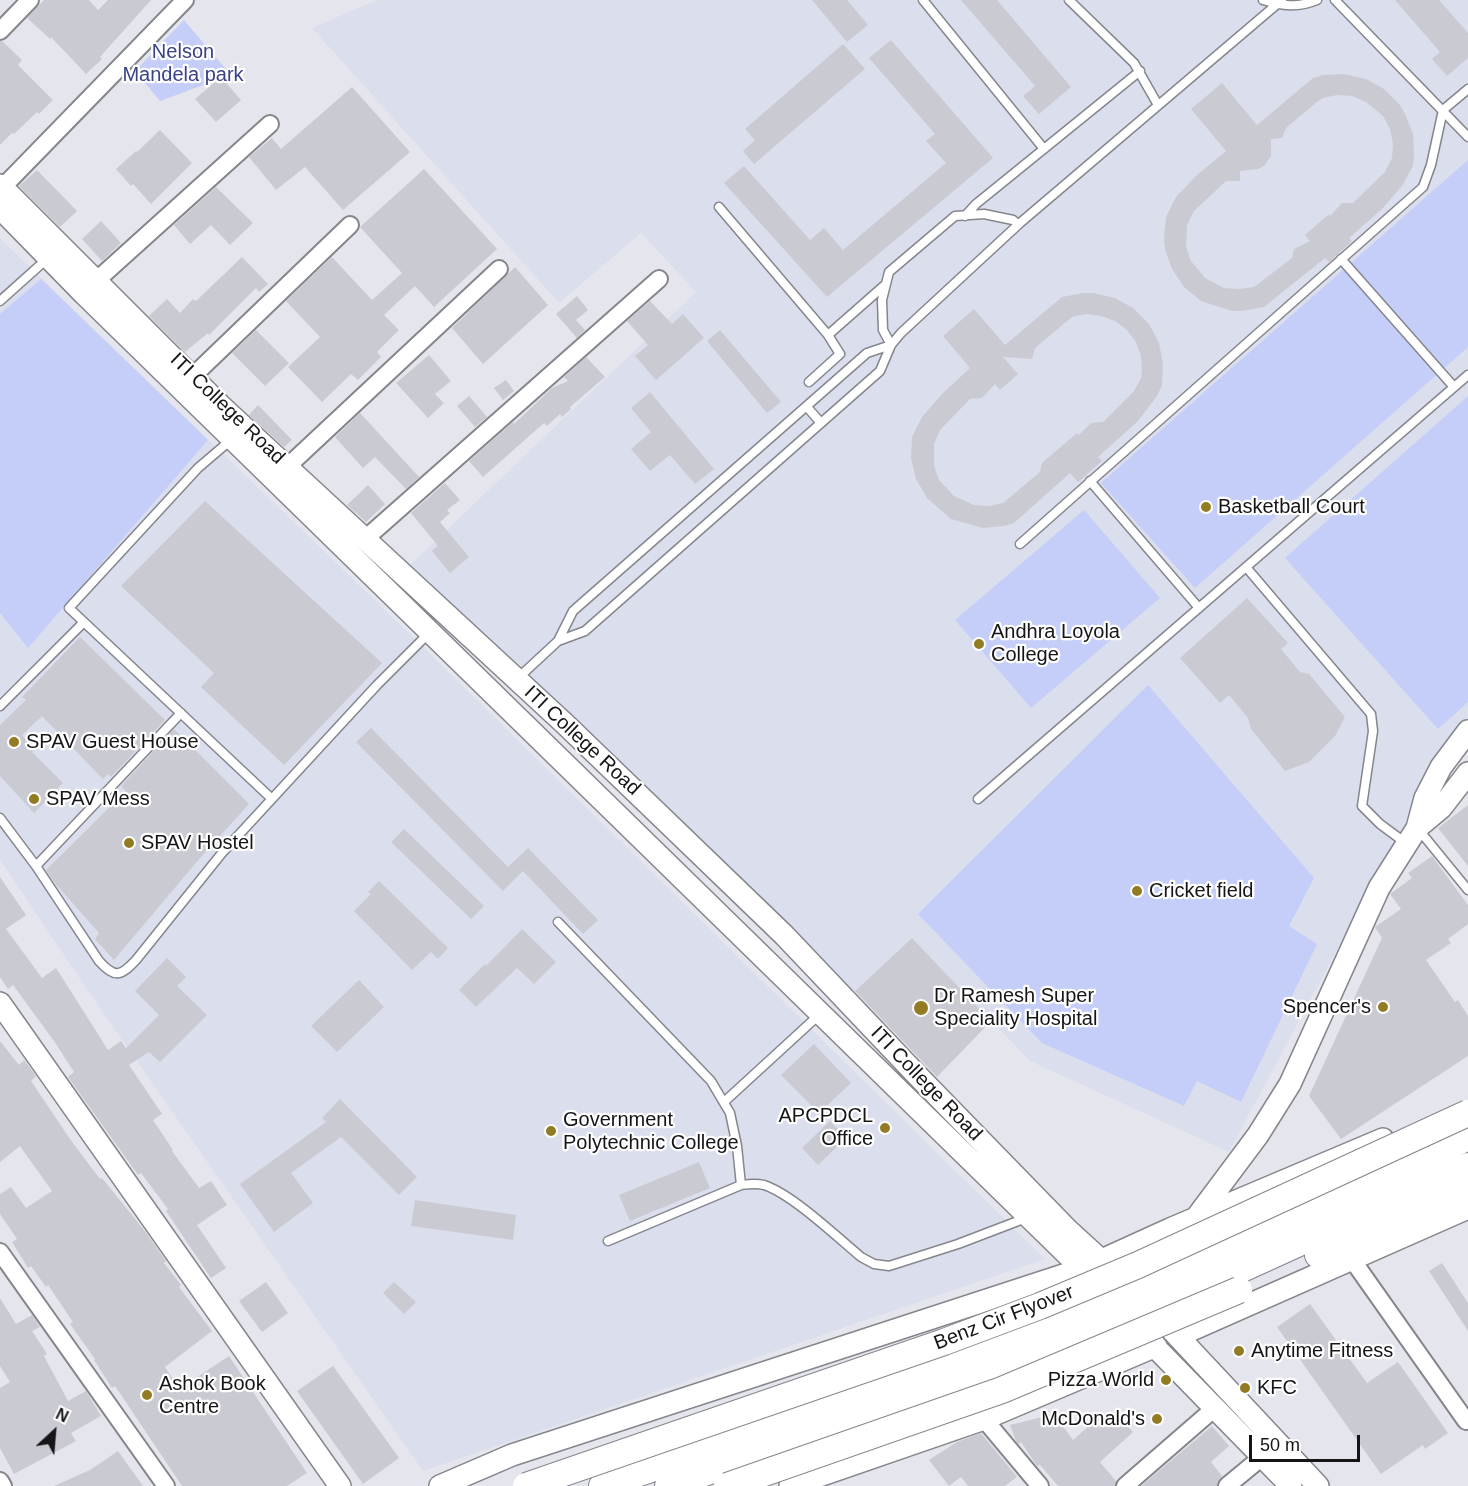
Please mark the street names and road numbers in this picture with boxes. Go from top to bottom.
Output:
street label: ITI College Road [165,348,289,470]
street label: ITI College Road [519,681,645,801]
street label: ITI College Road [865,1022,987,1146]
street label: Benz Cir Flyover [931,1280,1077,1356]

